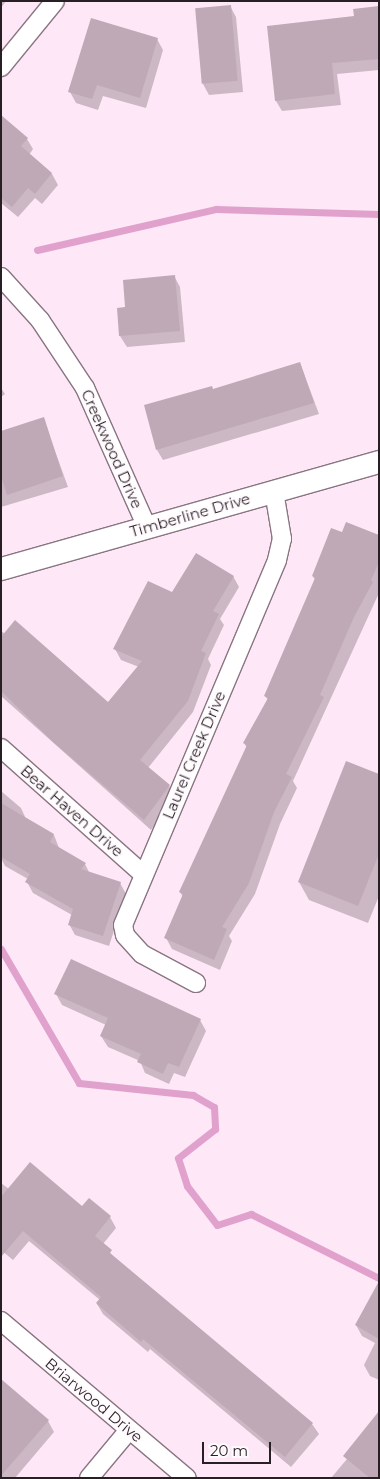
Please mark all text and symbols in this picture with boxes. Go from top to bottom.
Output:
street label: Creekwood Drive [78,387,146,511]
street label: Timberline Drive [128,489,252,541]
street label: Laurel Creek Drive [159,688,229,822]
street label: Bear Haven Drive [17,762,127,860]
street label: Briarwood Drive [42,1354,146,1446]
scale bar [205,1432,274,1464]
text: 20 m [210,1441,248,1460]

